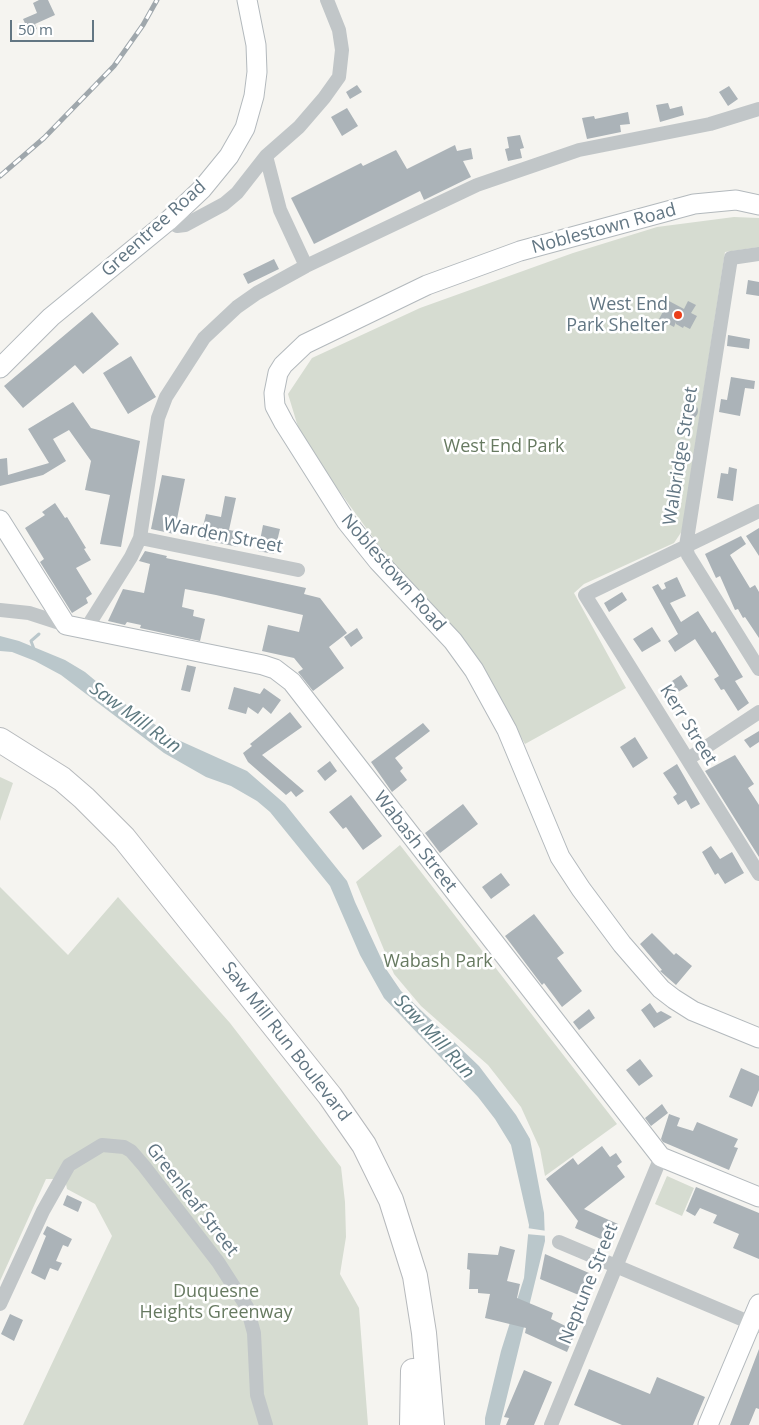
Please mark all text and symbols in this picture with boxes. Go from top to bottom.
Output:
scale bar [12,10,96,42]
text: 50 m [18,19,53,39]
street label: Greentree Road [97,176,211,282]
street label: Noblestown Road [529,199,679,259]
place label: West End Park Shelter [566,294,668,336]
marker: West End Park Shelter [672,309,684,321]
street label: Walbridge Street [659,385,703,527]
park label: West End Park [444,436,564,458]
street label: Noblestown Road [336,510,450,636]
street label: Warden Street [162,514,284,558]
water label: Saw Mill Run [85,677,185,759]
street label: Kerr Street [655,681,721,769]
street label: Wabash Street [369,787,461,897]
park label: Wabash Park [383,951,493,973]
street label: Saw Mill Run Boulevard [217,958,355,1126]
water label: Saw Mill Run [389,990,479,1084]
street label: Greenleaf Street [141,1139,243,1261]
street label: Neptune Street [555,1221,623,1347]
park label: Duquesne Heights Greenway [139,1281,293,1324]

